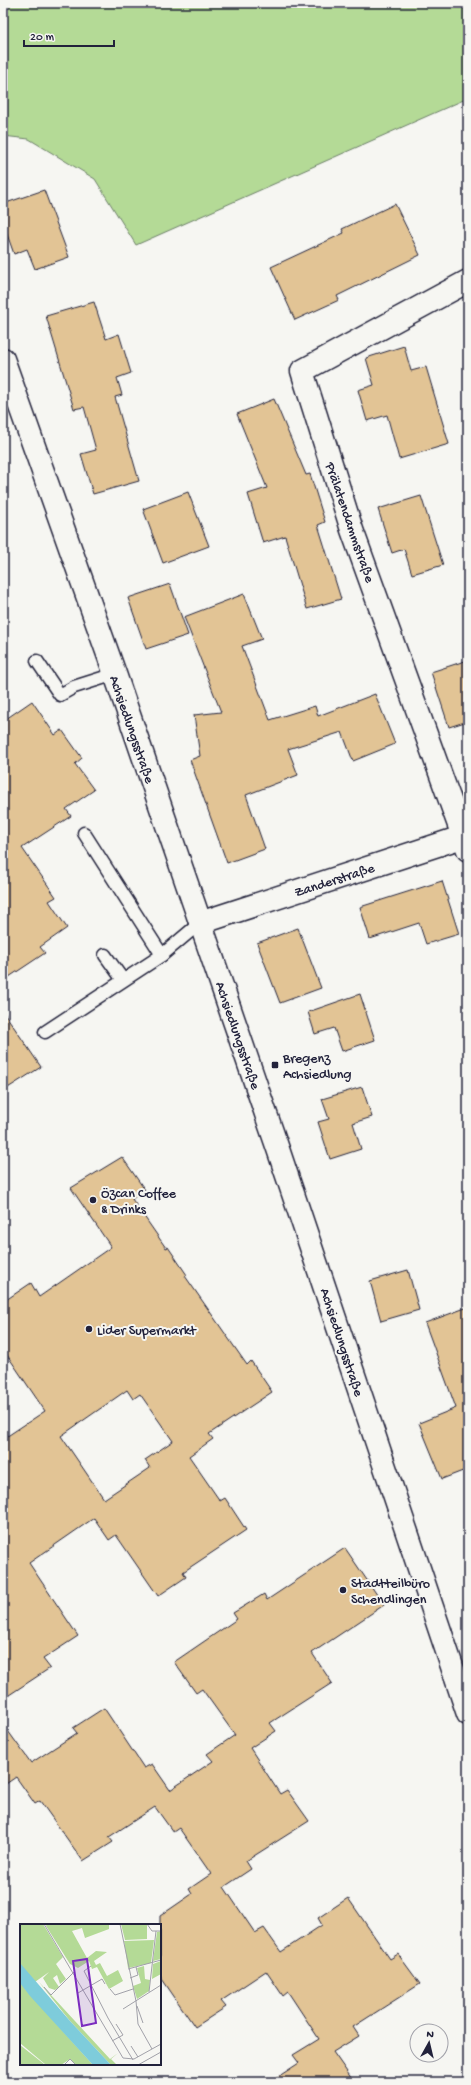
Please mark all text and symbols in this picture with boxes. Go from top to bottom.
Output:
scale bar [24,22,114,48]
text: 20 m [30,31,55,45]
street label: Prälatendammstraße [320,459,377,586]
street label: Achsiedlungsstraße [104,674,157,787]
street label: Zanderstraße [293,860,378,902]
street label: Achsiedlungsstraße [210,980,263,1093]
place label: Bregenz Achsiedlung [282,1051,351,1084]
marker: Bregenz Achsiedlung [270,1060,280,1070]
place label: Özcan Coffee & Drinks [101,1186,177,1219]
marker: Özcan Coffee & Drinks [88,1195,98,1205]
street label: Achsiedlungsstraße [315,1286,366,1400]
place label: Lider Supermarkt [97,1323,197,1340]
marker: Lider Supermarkt [84,1324,94,1334]
place label: Stadtteilbüro Schendlingen [351,1576,430,1609]
marker: Stadtteilbüro Schendlingen [338,1585,348,1595]
inset map [20,1924,161,2065]
north arrow [409,2023,449,2063]
text: N [426,2029,435,2042]

